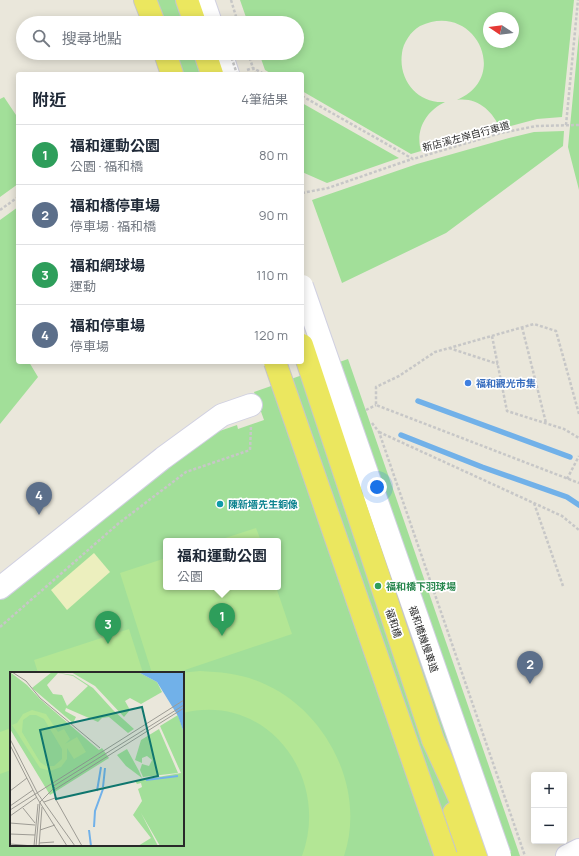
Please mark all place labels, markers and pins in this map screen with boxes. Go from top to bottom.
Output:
place label: 福和觀光市集 [476,376,536,390]
marker: 福和觀光市集 [463,378,473,388]
pin: 4 [26,482,52,515]
place label: 陳新墻先生銅像 [228,497,298,511]
marker: 陳新墻先生銅像 [215,499,225,509]
place label: 福和橋下羽球場 [386,579,456,593]
marker: 福和橋下羽球場 [373,581,383,591]
pin: 1 [209,603,235,636]
pin: 3 [95,611,121,644]
pin: 2 [517,651,543,684]

